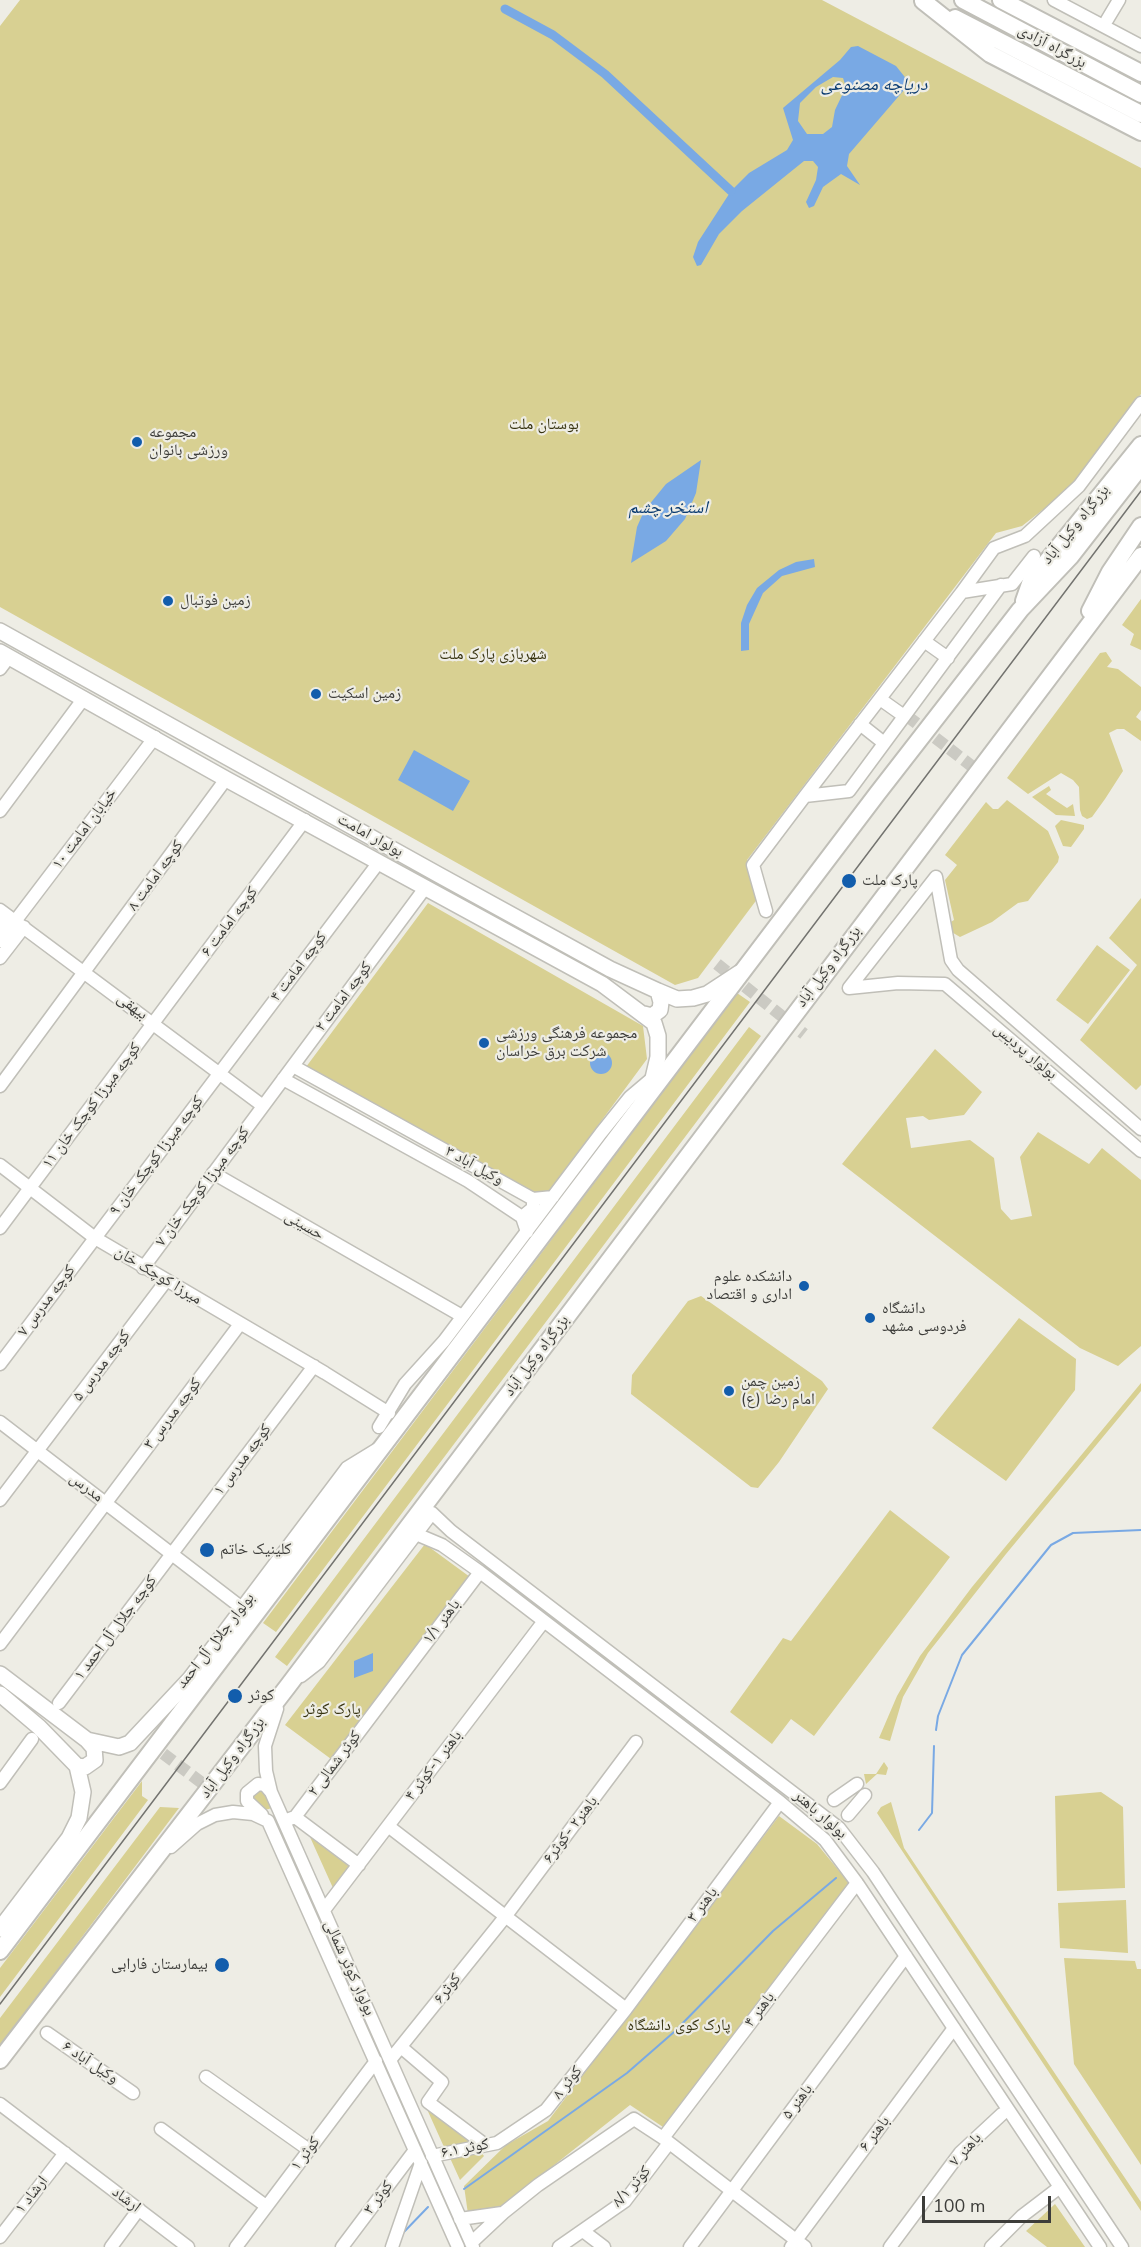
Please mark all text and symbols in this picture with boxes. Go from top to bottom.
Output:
street label: بزرگراه آزادی [1014,21,1090,73]
water label: دریاچه مصنوعی [821,75,927,97]
park label: بوستان ملت [509,415,579,435]
place label: مجموعه ورزشی بانوان [149,423,228,461]
marker: مجموعه ورزشی بانوان [130,435,144,449]
street label: بزرگراه وکیل آباد [1038,481,1114,569]
water label: استخر چشم [628,498,708,520]
place label: زمین فوتبال [180,591,251,611]
marker: زمین فوتبال [161,594,175,608]
park label: شهربازی پارک ملت [439,645,547,665]
place label: زمین اسکیت [328,684,401,704]
marker: زمین اسکیت [309,687,323,701]
street label: خیابان امامت ۱۰ [48,785,122,873]
street label: بولوار امامت [334,810,406,862]
street label: کوچه امامت ۸ [124,837,188,915]
place label: پارک ملت [862,871,918,891]
marker: پارک ملت [840,872,858,890]
street label: کوچه امامت ۶ [198,883,262,961]
street label: بزرگراه وکیل آباد [792,923,866,1011]
street label: کوچه امامت ۴ [267,928,331,1006]
street label: کوچه امامت ۲ [312,958,376,1036]
street label: بیهقی [113,989,151,1025]
street label: بولوار پردیس [989,1020,1061,1084]
place label: مجموعه فرهنگی ورزشی شرکت برق خراسان [496,1024,637,1062]
marker: مجموعه فرهنگی ورزشی شرکت برق خراسان [477,1036,491,1050]
street label: کوچه میرزا کوچک خان ۱۱ [39,1039,145,1173]
street label: کوچه میرزا کوچک خان ۹ [106,1092,208,1220]
street label: کوچه میرزا کوچک خان ۷ [152,1123,254,1251]
street label: ۳ وکیل آباد [442,1142,506,1190]
street label: حسینی [281,1207,327,1245]
street label: میرزا کوچک خان [111,1243,205,1309]
street label: کوچه مدرس ۷ [14,1262,80,1340]
place label: دانشکده علوم اداری و اقتصاد [707,1267,792,1305]
marker: دانشکده علوم اداری و اقتصاد [797,1279,811,1293]
place label: دانشگاه فردوسی مشهد [882,1299,967,1337]
marker: دانشگاه فردوسی مشهد [863,1311,877,1325]
street label: بزرگراه وکیل آباد [500,1312,574,1400]
street label: کوچه مدرس ۵ [69,1327,135,1405]
place label: زمین چمن امام رضا (ع) [741,1372,815,1410]
street label: کوچه مدرس ۳ [140,1375,206,1453]
marker: زمین چمن امام رضا (ع) [722,1384,736,1398]
street label: کوچه مدرس ۱ [210,1421,276,1499]
street label: مدرس [65,1469,107,1507]
place label: کلینیک خاتم [220,1540,291,1560]
marker: کلینیک خاتم [198,1541,216,1559]
street label: کوچه جلال آل احمد ۱ [70,1572,162,1684]
street label: بولوار جلال آل احمد [173,1589,259,1693]
street label: باهنر ۱/۱ [419,1596,465,1648]
place label: کوثر [248,1686,274,1706]
marker: کوثر [226,1687,244,1705]
park label: پارک کوثر [303,1700,361,1720]
street label: بزرگراه وکیل آباد [196,1714,270,1802]
street label: کوثر شمالی ۲ [304,1727,366,1801]
street label: باهنر ۱-کوثر ۴ [401,1727,467,1805]
street label: بولوار باهنر [789,1787,851,1843]
street label: باهنر۲ -کوثر۶ [540,1793,602,1867]
street label: باهنر ۳ [684,1884,722,1926]
street label: بولوار کوثر شمالی [319,1917,379,2019]
place label: بیمارستان فارابی [111,1955,208,1975]
marker: بیمارستان فارابی [213,1956,231,1974]
street label: کوثر۶ [430,1970,466,2008]
street label: باهنر ۴ [741,1989,779,2031]
park label: پارک کوی دانشگاه [628,2016,730,2036]
street label: ۶ وکیل آباد [58,2037,122,2089]
street label: کوثر ۸ [549,2062,587,2104]
street label: باهنر ۵ [779,2081,817,2123]
street label: باهنر ۶ [856,2113,894,2155]
street label: باهنر ۷ [946,2129,986,2171]
street label: کوثر ۱ [287,2133,325,2175]
street label: کوثر ۶.۱ [440,2135,490,2163]
street label: کوثر ۸/۱ [608,2162,656,2212]
street label: ارشاد ۱ [11,2172,53,2218]
street label: کوثر ۳ [360,2177,398,2219]
street label: ارشاد [108,2183,144,2217]
scale bar [925,2184,1054,2222]
text: 100 m [933,2194,985,2218]

